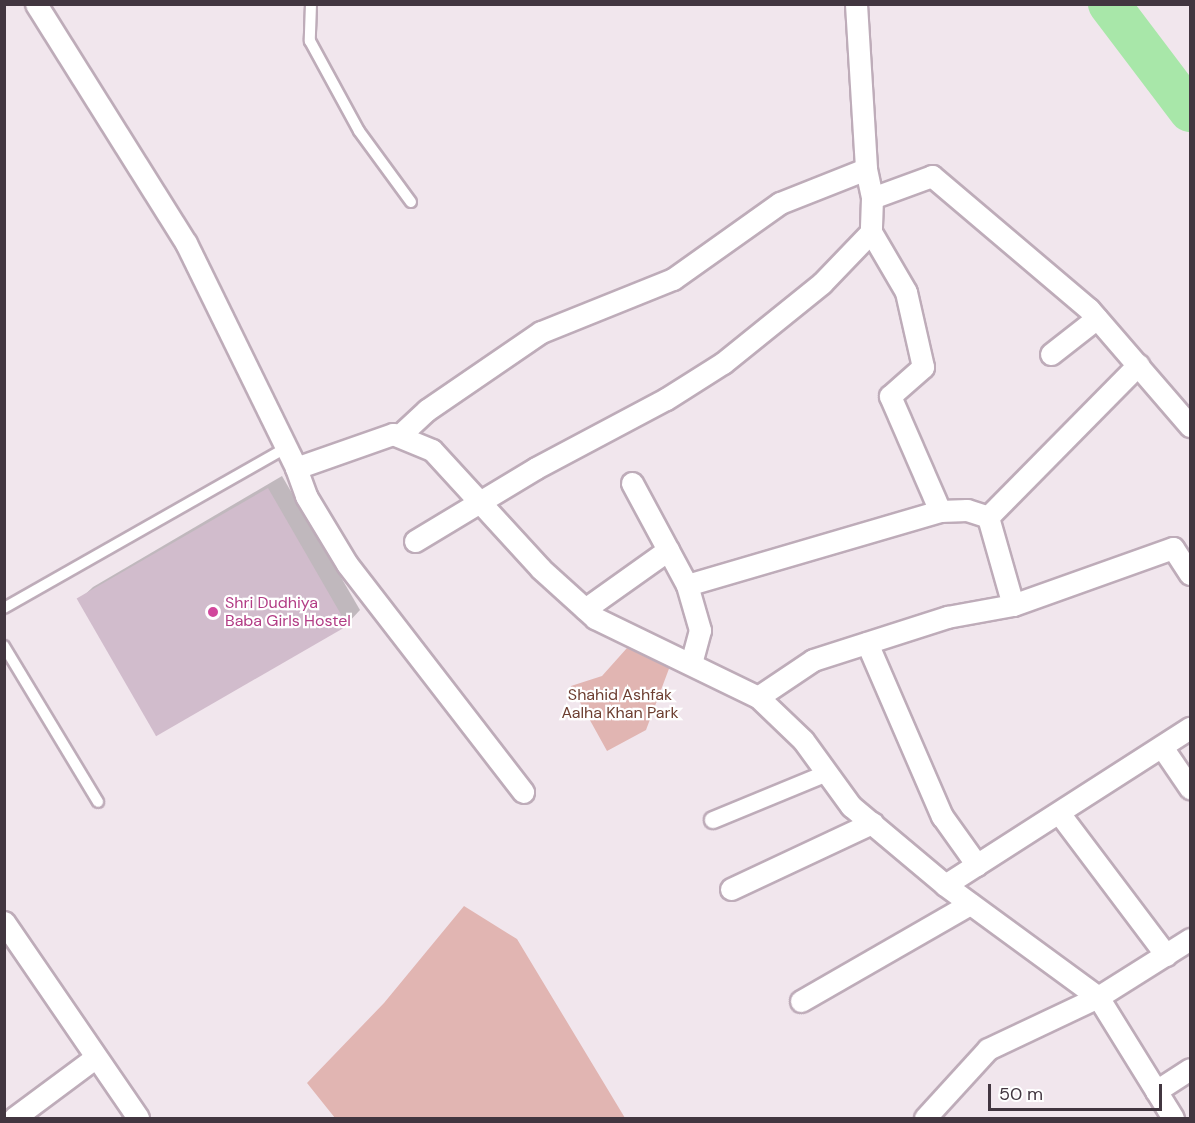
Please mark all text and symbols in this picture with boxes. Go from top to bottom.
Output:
place label: Shri Dudhiya Baba Girls Hostel [225,593,351,631]
marker: Shri Dudhiya Baba Girls Hostel [206,605,220,619]
park label: Shahid Ashfak Aalha Khan Park [561,685,679,723]
scale bar [991,1072,1165,1110]
text: 50 m [999,1082,1043,1106]

